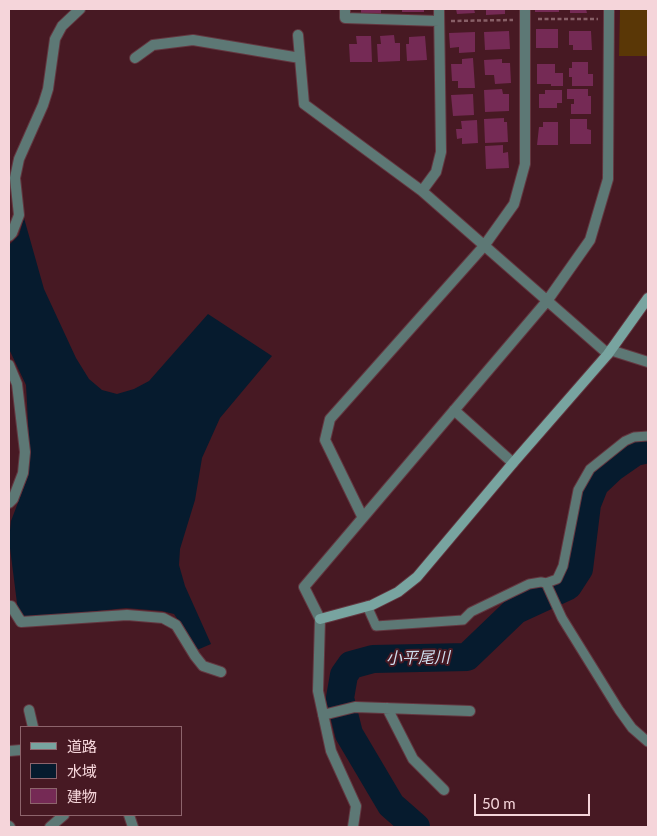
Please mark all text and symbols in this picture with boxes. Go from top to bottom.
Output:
water label: 小平尾川 [386,648,450,668]
legend [20,726,182,816]
text: 道路 [67,737,97,755]
text: 水域 [67,762,97,780]
scale bar [477,784,593,816]
text: 建物 [67,787,97,805]
text: 50 m [482,794,516,812]

